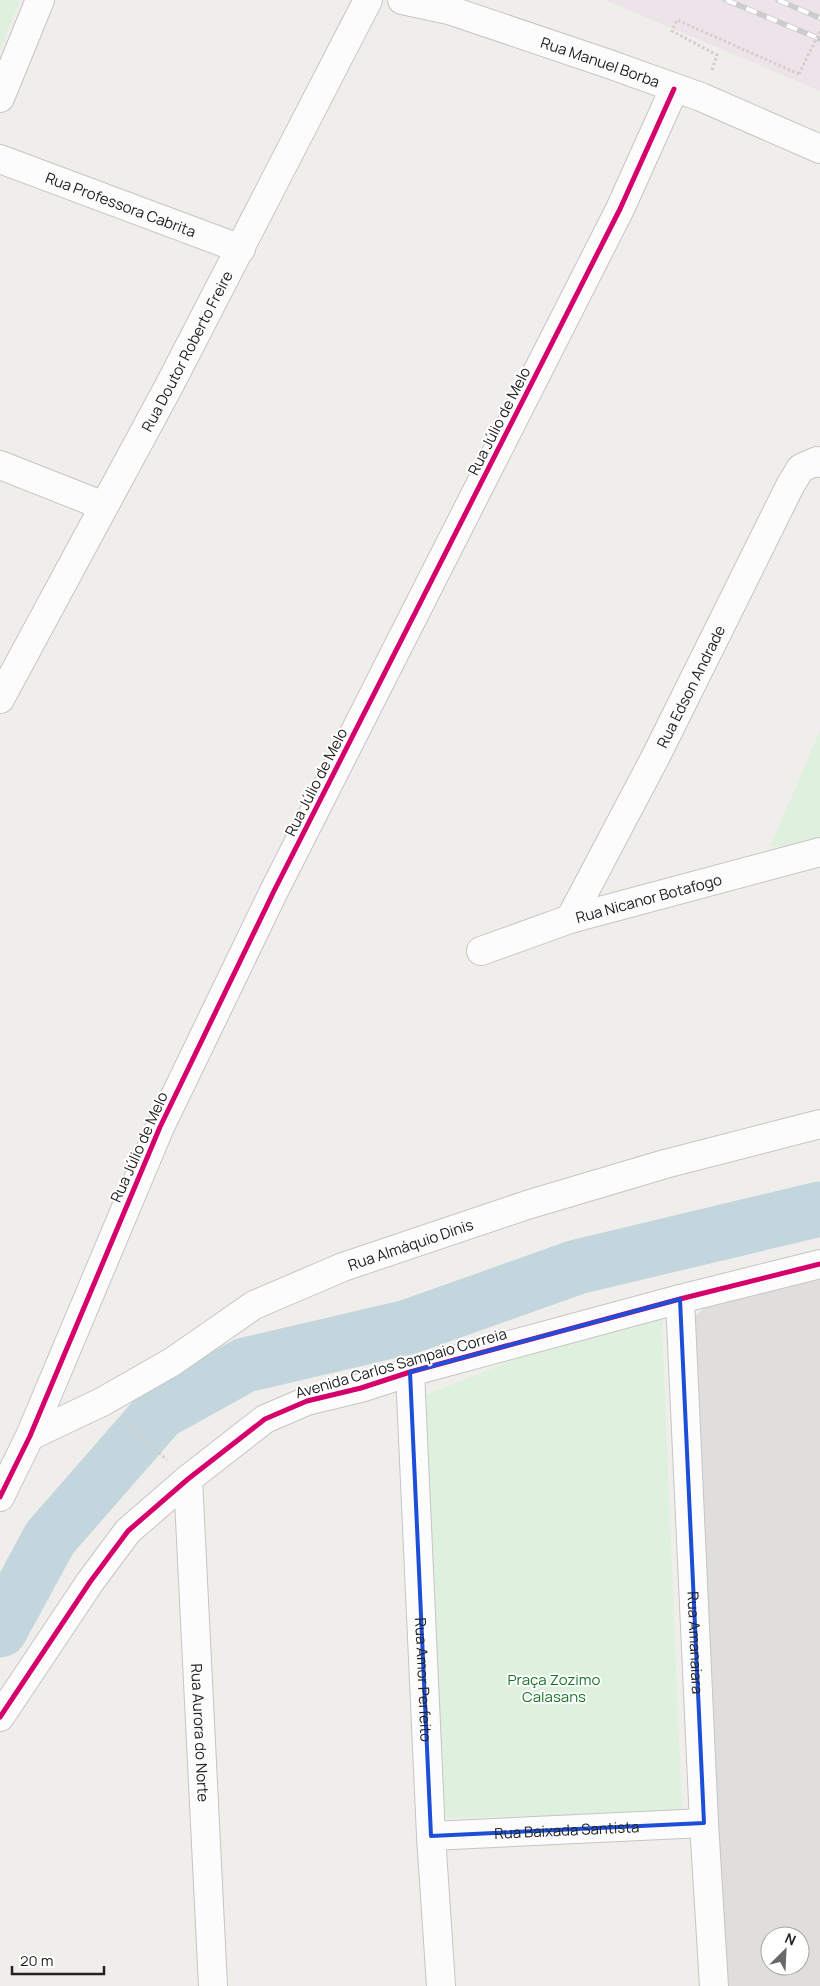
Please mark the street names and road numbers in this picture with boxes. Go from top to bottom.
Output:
street label: Rua Manuel Borba [538,31,663,92]
street label: Rua Professora Cabrita [43,166,199,242]
street label: Rua Doutor Roberto Freire [136,267,237,435]
street label: Rua Júlio de Melo [463,363,535,479]
street label: Rua Edson Andrade [651,621,730,751]
street label: Rua Júlio de Melo [280,724,352,840]
street label: Rua Nicanor Botafogo [573,868,724,928]
street label: Rua Júlio de Melo [105,1088,173,1206]
street label: Rua Almáquio Dinis [345,1213,476,1275]
street label: Avenida Carlos Sampaio Correia [293,1323,509,1403]
street label: Rua Amanaiara [683,1591,709,1695]
street label: Rua Amor Perfeito [411,1617,437,1742]
street label: Rua Aurora do Norte [187,1663,214,1803]
street label: Rua Baixada Santista [494,1816,640,1843]

